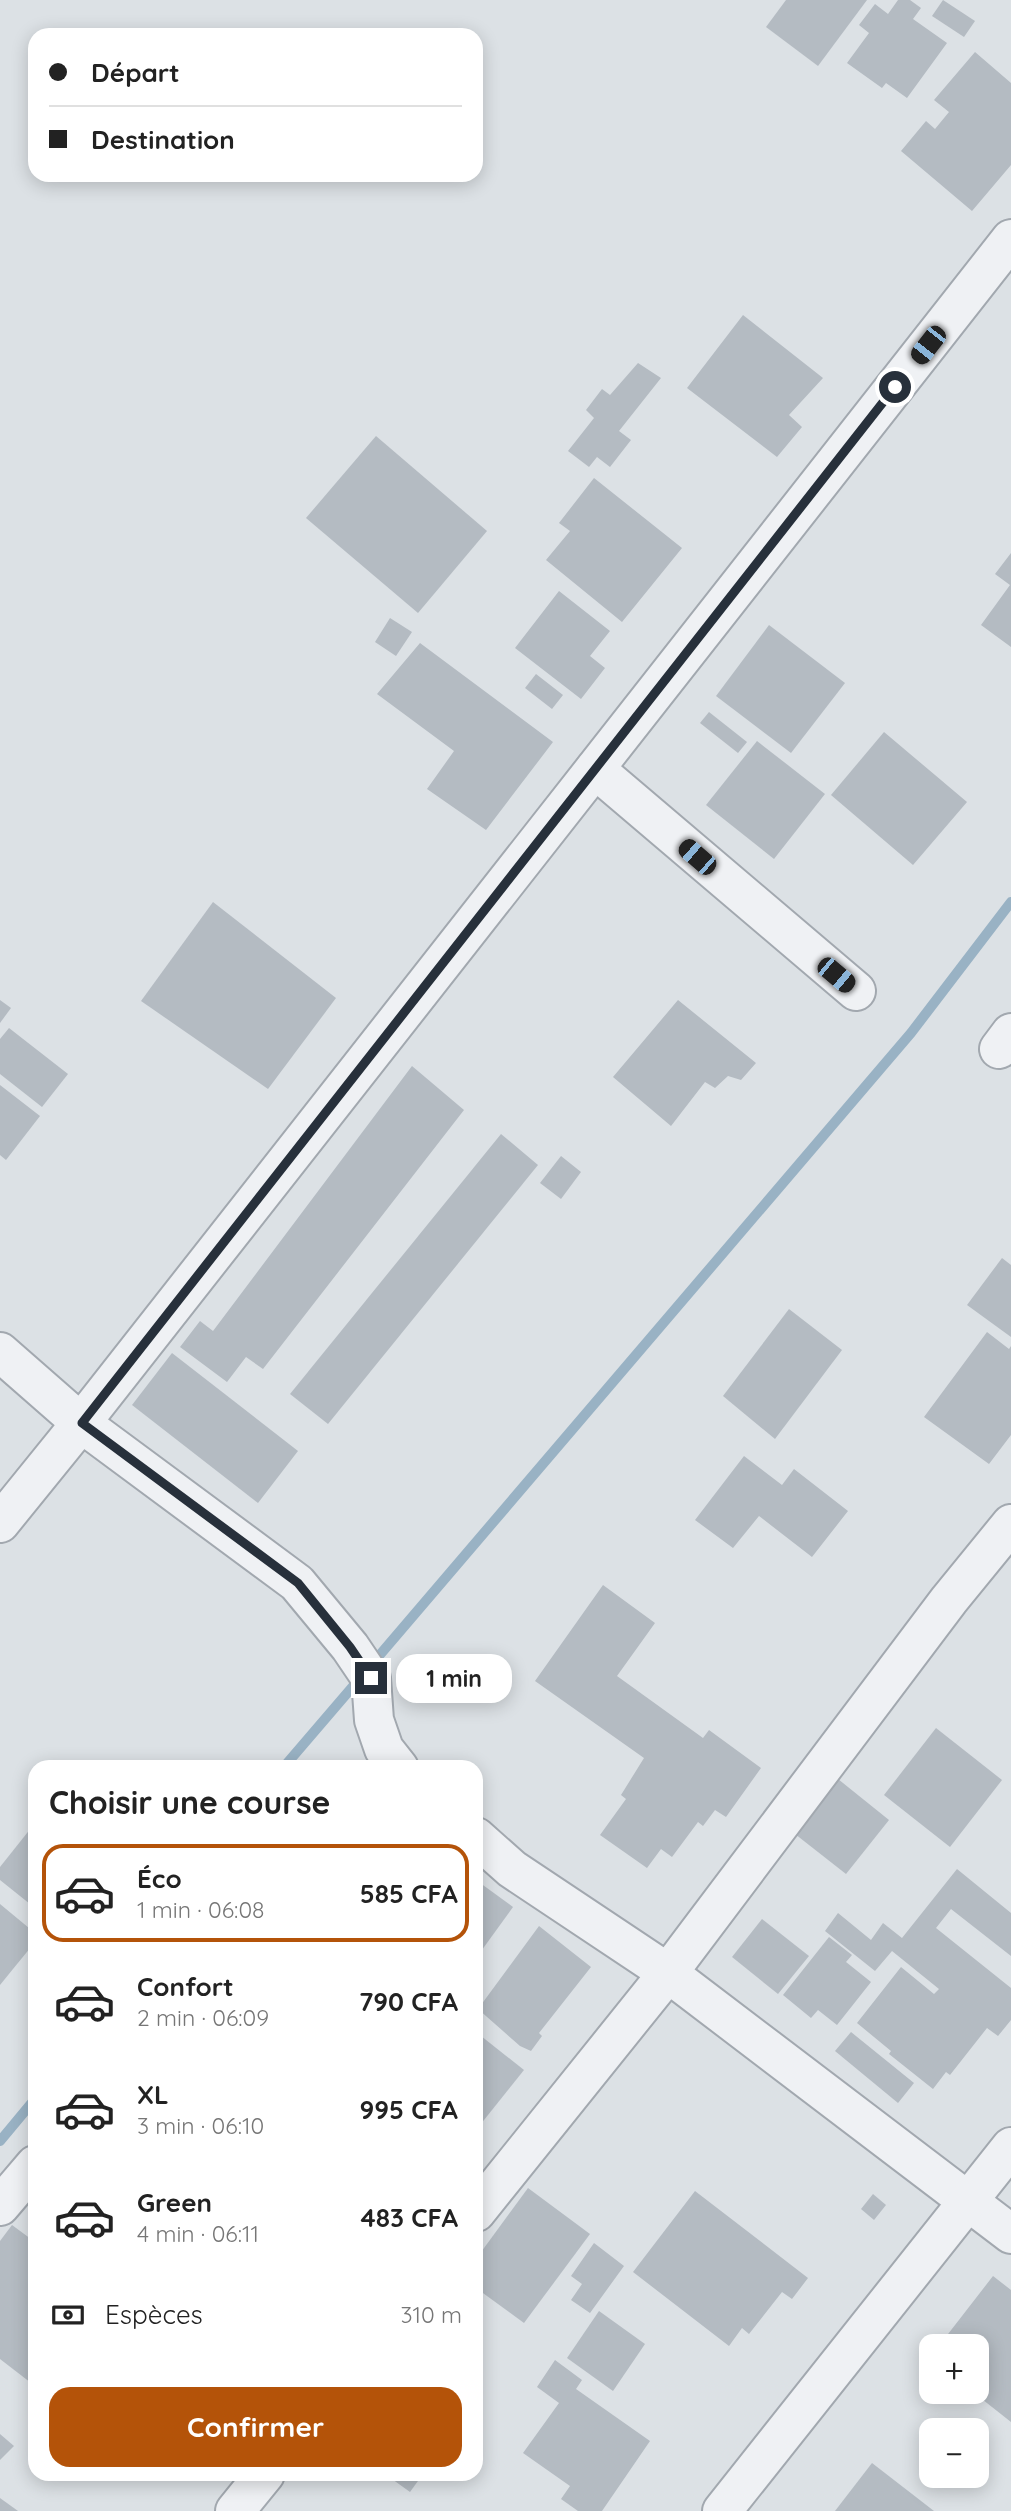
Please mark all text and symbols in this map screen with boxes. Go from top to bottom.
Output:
text: Départ [91,56,180,89]
text: Destination [91,123,235,156]
car [907,322,950,368]
route start [879,371,911,403]
car [675,835,720,879]
car [814,953,859,997]
callout: 1 min [396,1654,511,1702]
route end [355,1662,387,1694]
text: 1 min [426,1664,482,1693]
text: Choisir une course [49,1782,330,1822]
icon: car [53,1862,116,1925]
text: Éco [137,1862,182,1895]
text: 585 CFA [360,1877,458,1910]
text: 1 min · 06:08 [137,1895,265,1924]
icon: car [53,1970,116,2033]
text: Confort [137,1970,234,2003]
text: 790 CFA [359,1985,458,2018]
text: 2 min · 06:09 [137,2003,269,2032]
icon: car [53,2078,116,2141]
text: XL [137,2078,169,2111]
text: 995 CFA [360,2093,458,2126]
text: 3 min · 06:10 [137,2111,264,2140]
icon: car [53,2186,116,2249]
text: Green [137,2186,212,2219]
text: 483 CFA [361,2201,458,2234]
text: 4 min · 06:11 [137,2219,259,2248]
icon: cash [49,2296,87,2334]
text: Espèces [105,2298,203,2331]
text: 310 m [400,2300,462,2329]
map controls [919,2334,989,2488]
button: + [919,2334,989,2404]
button: Confirmer [49,2387,462,2467]
button: − [919,2418,989,2488]

